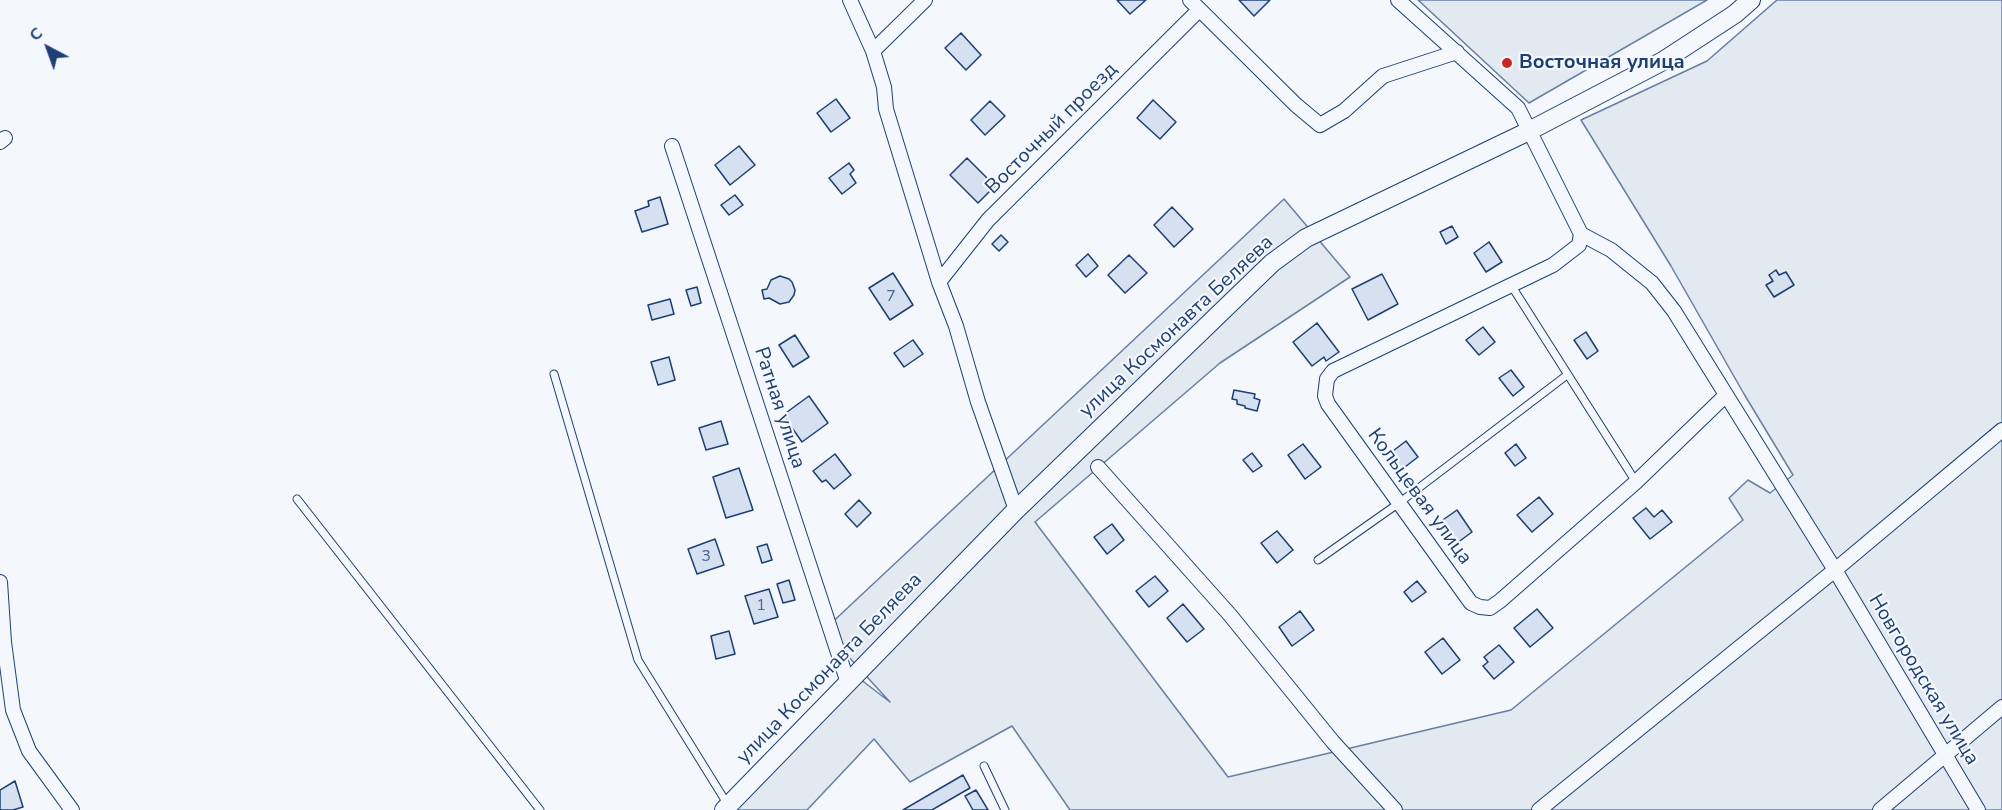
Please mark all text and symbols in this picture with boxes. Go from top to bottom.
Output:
north arrow [18,18,78,78]
text: С [25,23,48,46]
place label: Восточная улица [1519,51,1685,75]
marker: Восточная улица [1500,56,1514,70]
street label: Восточный проезд [981,58,1123,200]
street label: улица Космонавта Беляева [1075,231,1279,423]
house number: 7 [886,287,896,307]
street label: Ратная улица [748,344,810,472]
street label: Кольцевая улица [1362,424,1476,570]
house number: 3 [701,547,711,567]
street label: улица Космонавта Беляева [732,569,928,769]
street label: Новгородская улица [1863,590,1983,770]
house number: 1 [756,596,766,616]

